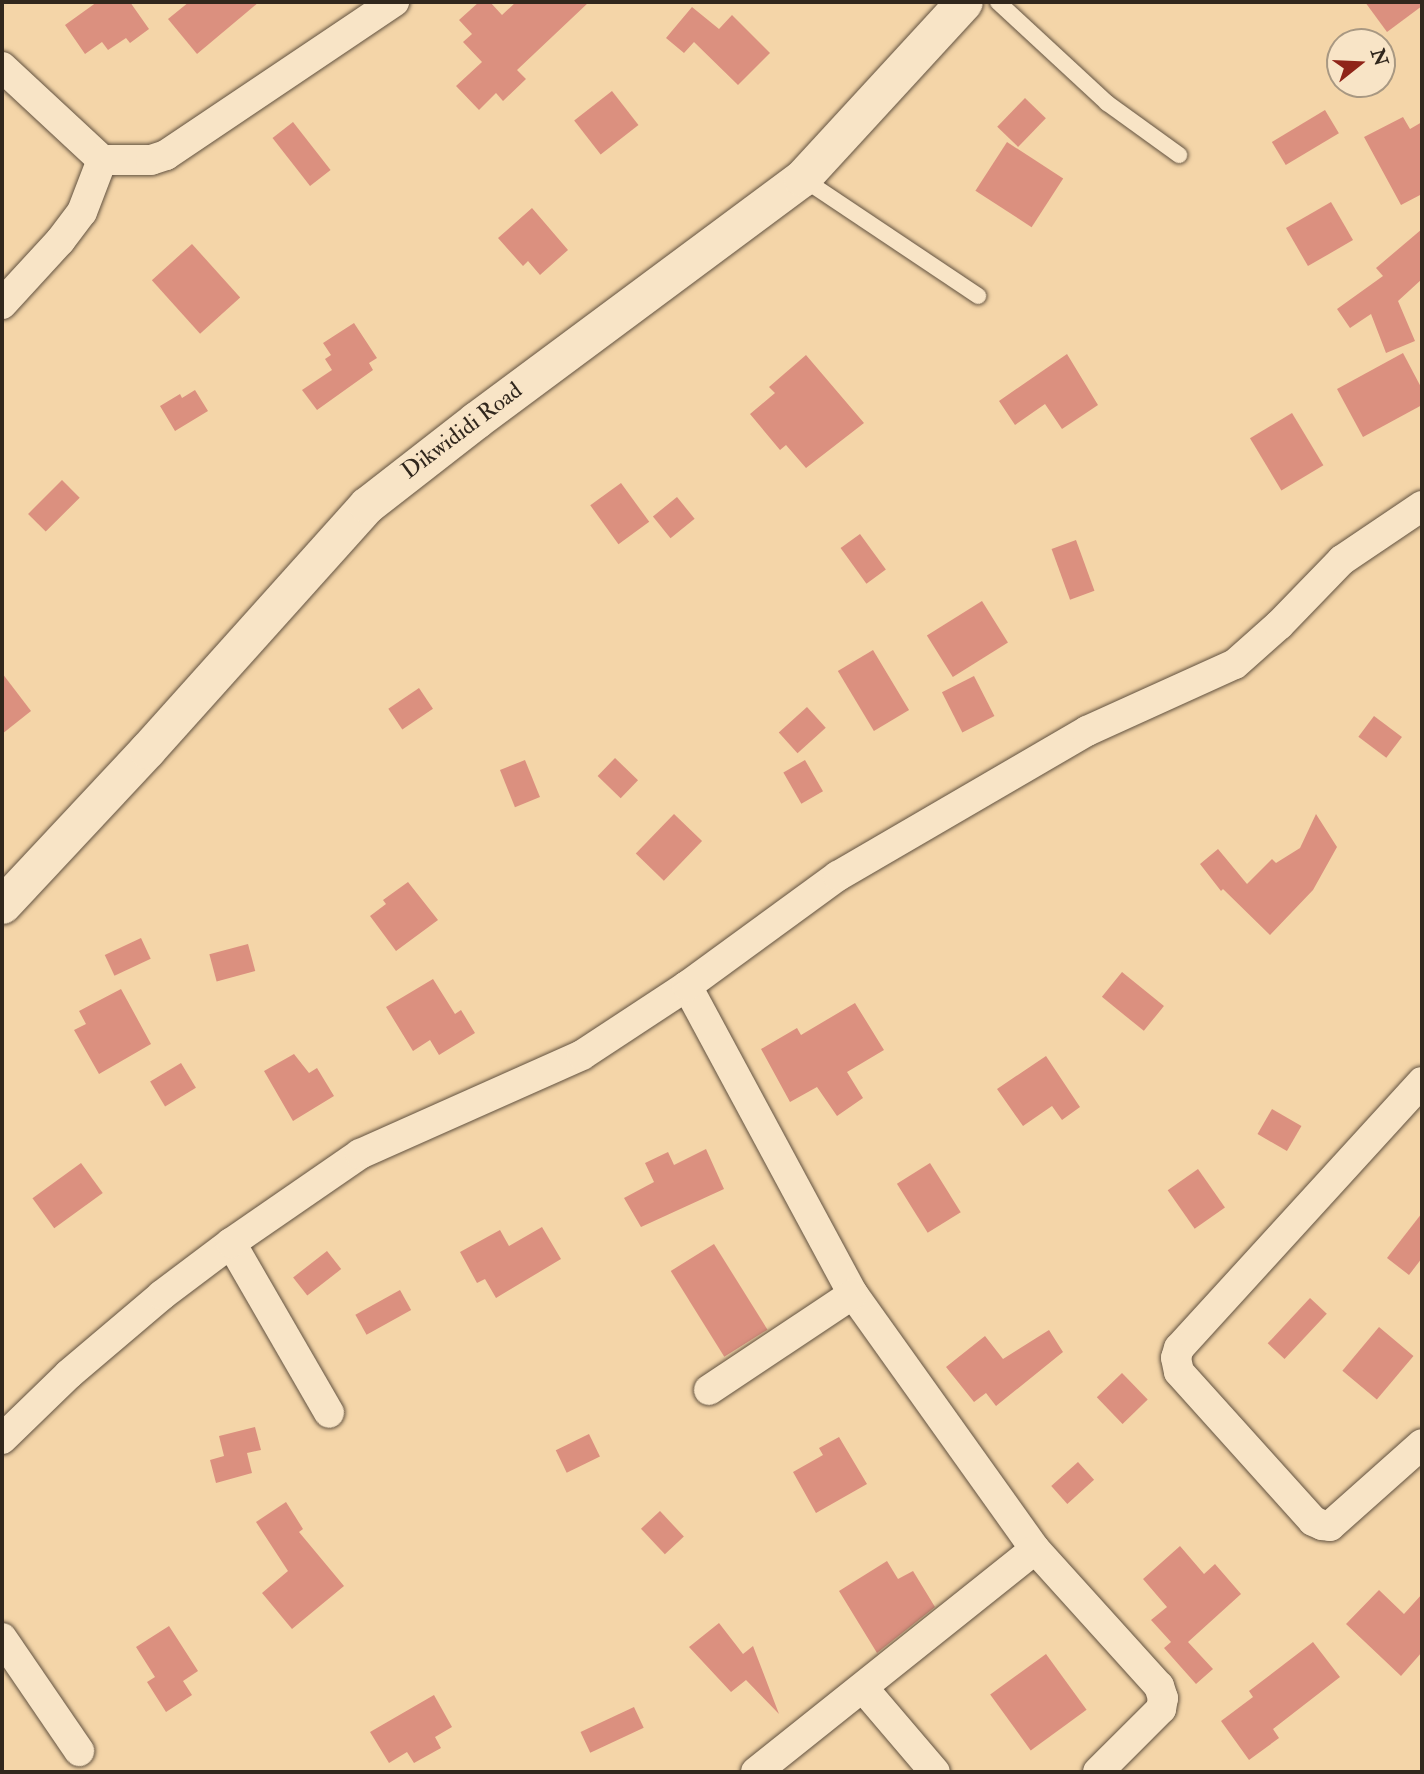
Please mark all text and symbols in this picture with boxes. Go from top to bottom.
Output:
north arrow [1326,28,1396,98]
text: N [1365,45,1393,69]
street label: Dikwididi Road [396,377,528,485]

